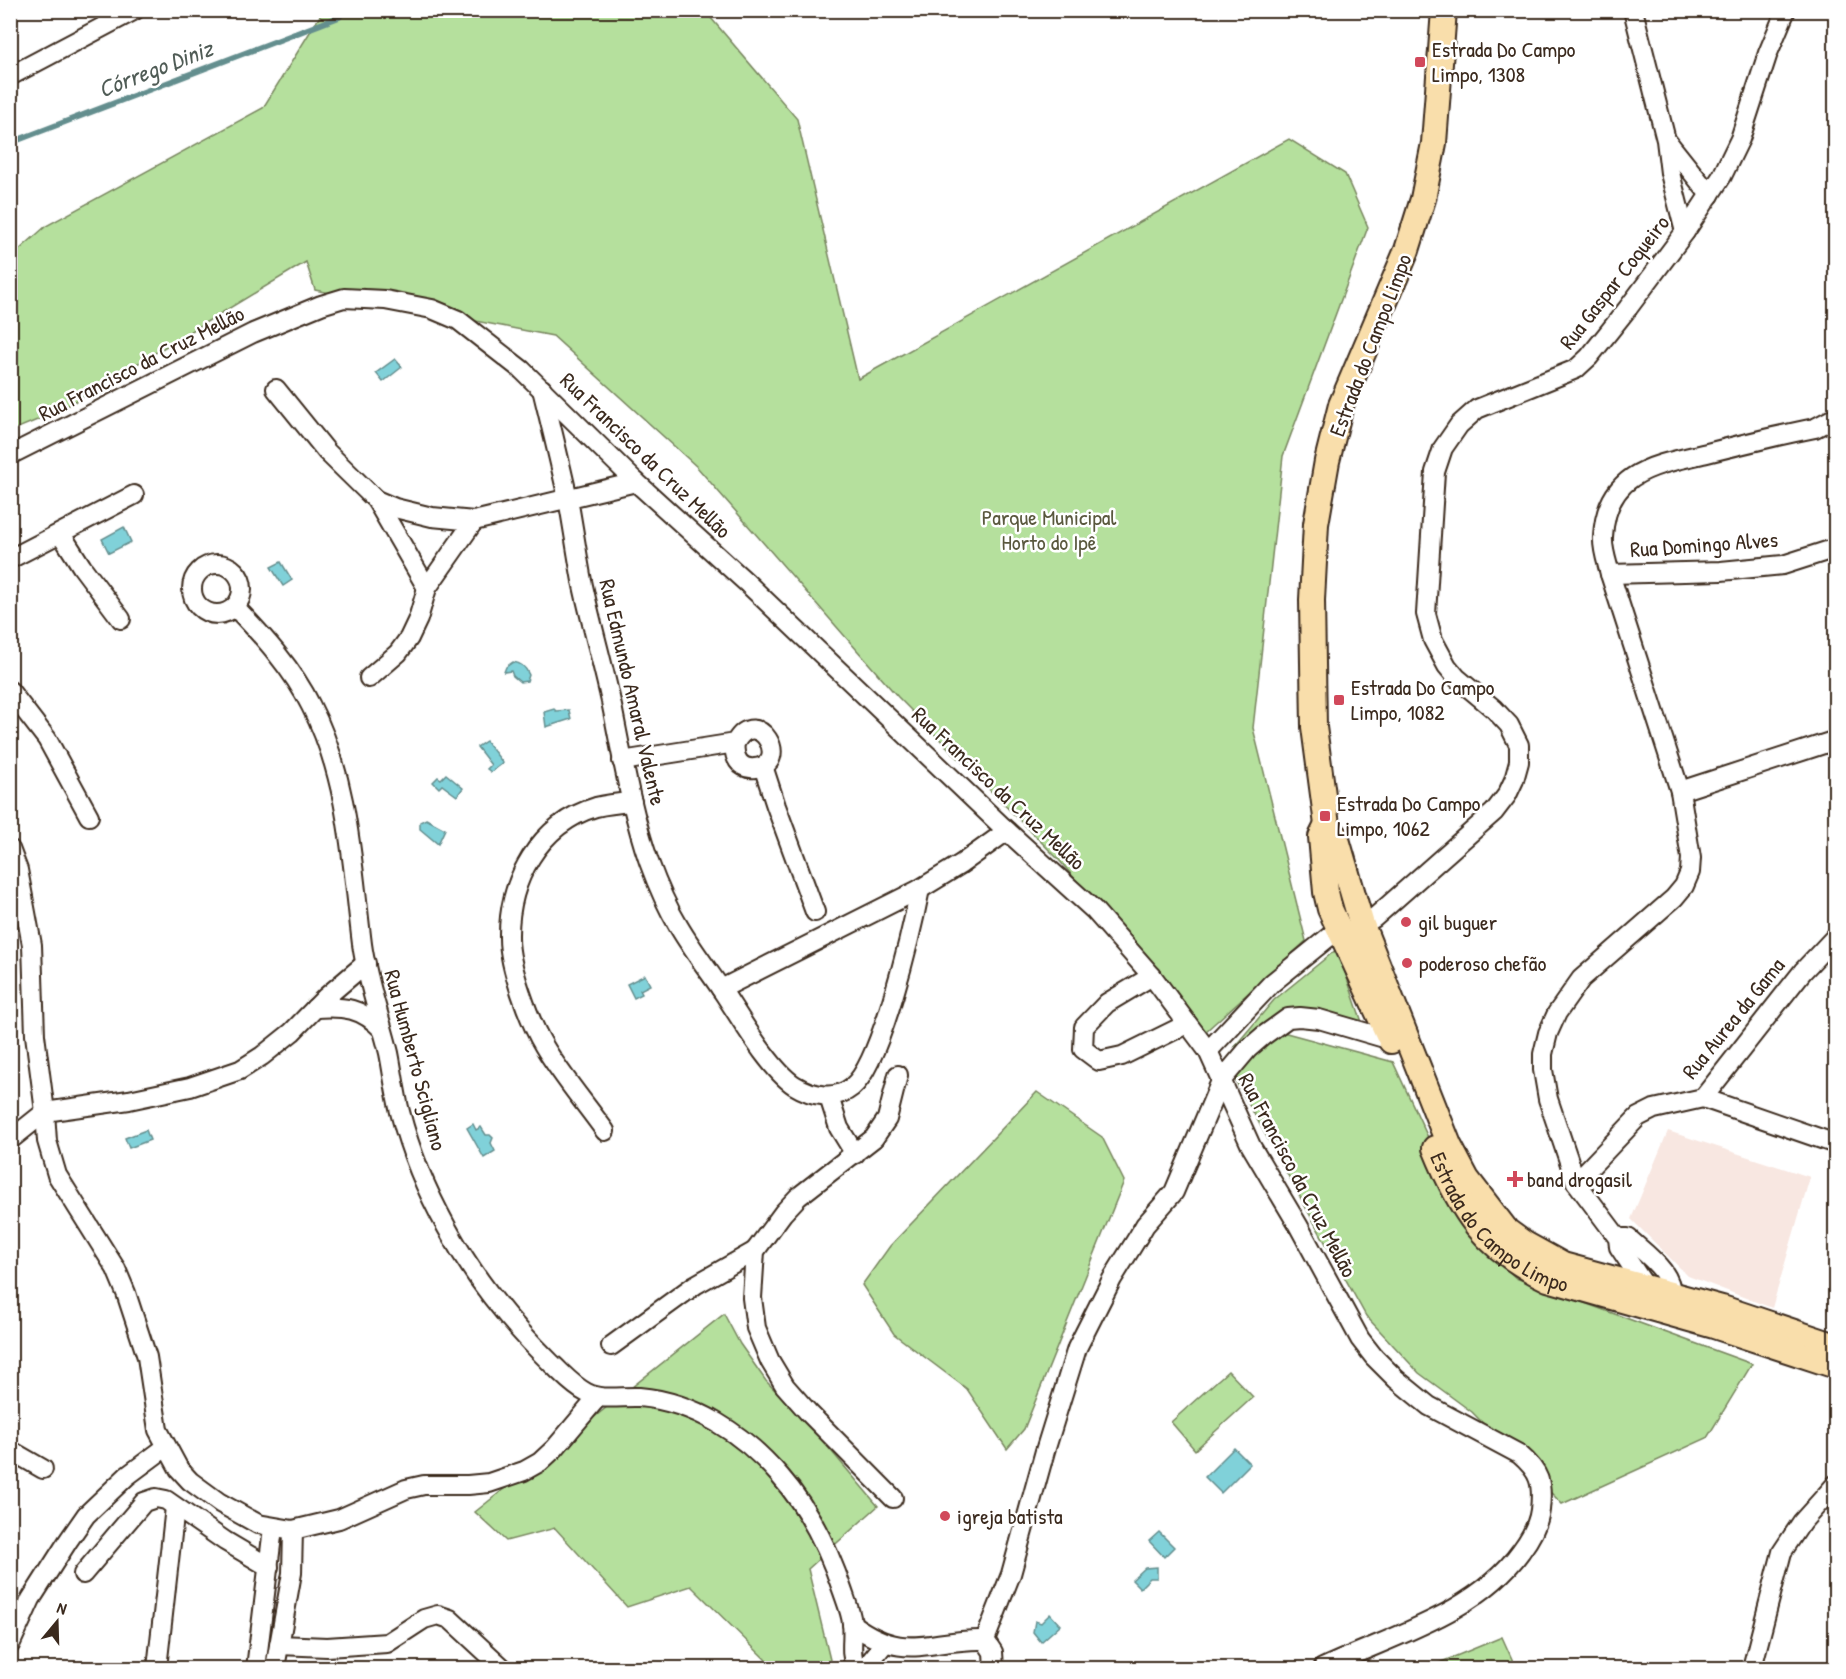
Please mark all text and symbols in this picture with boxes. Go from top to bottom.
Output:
water label: Córrego Diniz [93,31,219,105]
place label: Estrada Do Campo Limpo, 1308 [1432,34,1576,89]
marker: Estrada Do Campo Limpo, 1308 [1413,55,1427,69]
street label: Rua Gaspar Coqueiro [1552,209,1676,355]
street label: Estrada do Campo Limpo [1321,249,1419,440]
street label: Rua Francisco da Cruz Mellão [33,298,249,428]
street label: Rua Francisco da Cruz Mellão [554,365,738,545]
park label: Parque Municipal Horto do Ipê [982,502,1116,557]
street label: Rua Domingo Alves [1629,524,1779,564]
street label: Rua Edmundo Amaral Valente [592,576,674,808]
place label: Estrada Do Campo Limpo, 1082 [1351,672,1495,727]
marker: Estrada Do Campo Limpo, 1082 [1332,693,1346,707]
street label: Rua Francisco da Cruz Mellão [906,700,1092,876]
place label: Estrada Do Campo Limpo, 1062 [1337,788,1481,843]
marker: Estrada Do Campo Limpo, 1062 [1318,809,1332,823]
place label: gil buguer [1418,907,1498,937]
marker: gil buguer [1399,915,1413,929]
place label: poderoso chefão [1419,948,1546,978]
street label: Rua Aurea da Gama [1675,951,1791,1085]
marker: poderoso chefão [1400,956,1414,970]
street label: Rua Humberto Scigliano [377,966,455,1154]
street label: Rua Francisco da Cruz Mellão [1231,1068,1365,1282]
street label: Estrada do Campo Limpo [1423,1147,1572,1299]
place label: band drogasil [1527,1164,1632,1194]
marker: band drogasil [1508,1172,1522,1186]
place label: igreja batista [957,1501,1063,1531]
marker: igreja batista [938,1509,952,1523]
north arrow [27,1592,87,1652]
text: N [54,1596,70,1620]

